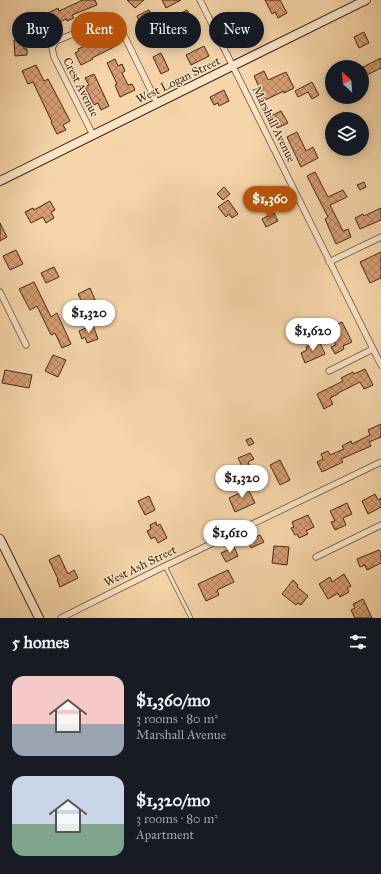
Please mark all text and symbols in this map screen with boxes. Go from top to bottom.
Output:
chip: Buy [12,12,63,48]
chip: Rent [71,12,127,48]
chip: Filters [135,12,201,48]
chip: New [209,12,264,48]
street label: West Logan Street [134,53,223,107]
street label: Crest Avenue [60,55,102,119]
north arrow [325,60,369,104]
map controls [325,60,369,156]
street label: Marshall Avenue [249,84,299,164]
button: layers [325,112,369,156]
pin: $1,360 [237,186,303,220]
text: $1,360 [252,191,288,207]
pin: $1,320 [56,300,122,334]
text: $1,320 [71,305,107,321]
pin: $1,620 [280,318,346,352]
text: $1,620 [295,323,331,339]
pin: $1,320 [209,465,275,499]
text: $1,320 [224,470,260,486]
pin: $1,610 [197,520,263,554]
text: $1,610 [212,525,248,541]
street label: West Ash Street [102,542,179,590]
icon: filters [347,631,369,653]
text: 5 homes [12,632,69,653]
text: $1,360/mo [136,690,210,711]
icon: home [44,692,92,740]
text: 3 rooms · 80 m² [136,711,218,727]
text: Marshall Avenue [136,727,226,743]
text: $1,320/mo [136,790,210,811]
icon: home [44,792,92,840]
text: 3 rooms · 80 m² [136,811,218,827]
text: Apartment [136,827,194,843]

